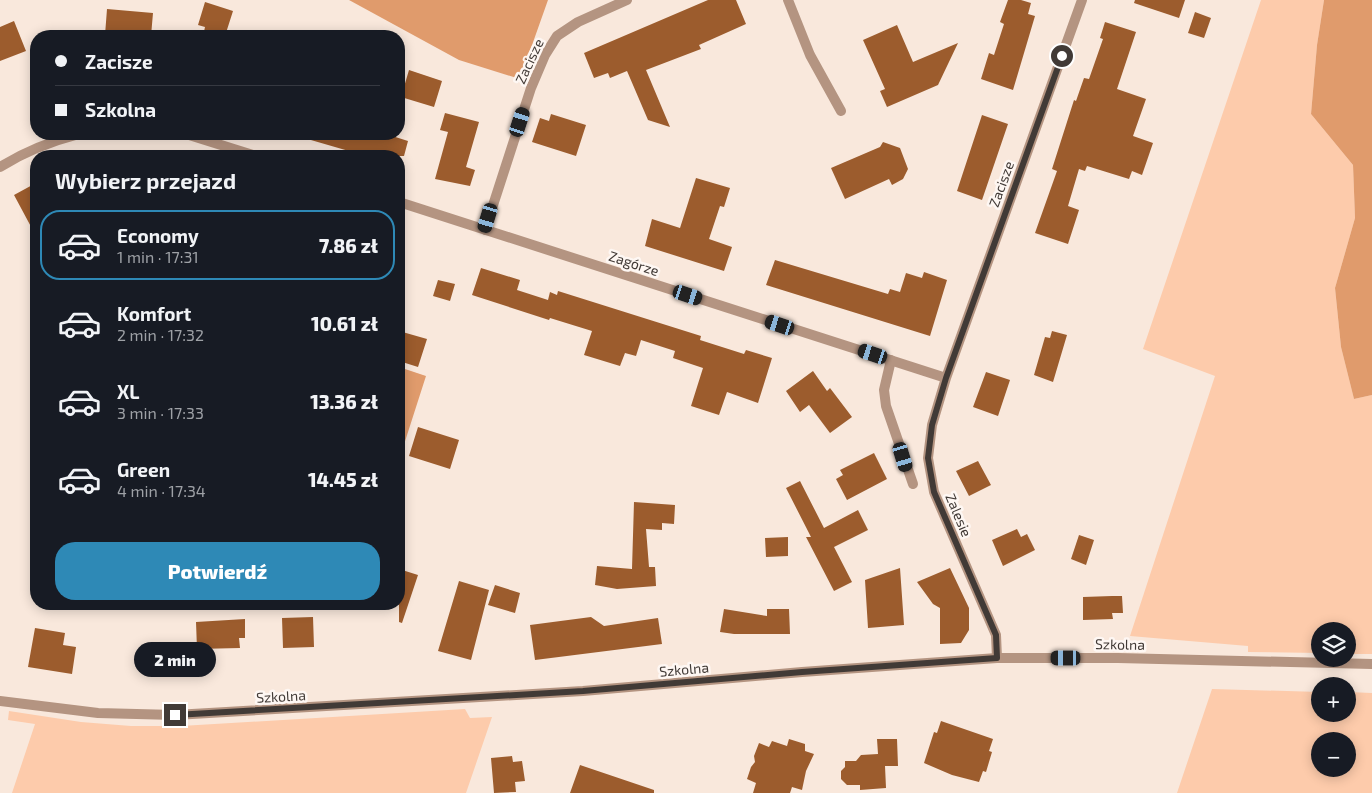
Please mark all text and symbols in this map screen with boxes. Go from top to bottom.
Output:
street label: Zacisze [511,36,547,86]
route start [1051,45,1073,67]
text: Zacisze [85,50,153,73]
text: Szkolna [85,98,156,121]
car [508,105,531,139]
street label: Zacisze [985,159,1017,209]
text: Wybierz przejazd [55,167,236,193]
car [476,201,499,235]
icon: car [57,223,102,268]
text: Economy [117,224,199,247]
text: 7.86 zł [319,234,378,257]
text: 1 min · 17:31 [117,247,199,266]
street label: Zagórze [607,247,661,279]
car [671,283,704,307]
icon: car [57,301,102,346]
text: Komfort [117,302,191,325]
text: 10.61 zł [311,312,378,335]
car [763,313,796,337]
text: 2 min · 17:32 [117,325,204,344]
car [856,342,889,366]
icon: car [57,379,102,424]
text: XL [117,380,139,403]
text: 13.36 zł [310,390,378,413]
text: 3 min · 17:33 [117,403,204,422]
car [891,440,914,474]
icon: car [57,457,102,502]
text: Green [117,458,170,481]
text: 14.45 zł [308,468,378,491]
text: 4 min · 17:34 [117,481,206,500]
street label: Zalesie [942,491,976,539]
button: Potwierdź [55,542,380,600]
map controls [1311,622,1356,777]
button: layers [1311,622,1356,667]
street label: Szkolna [1095,635,1145,653]
callout: 2 min [134,642,216,678]
text: 2 min [154,650,196,669]
car [1051,651,1081,666]
street label: Szkolna [658,658,710,680]
button: + [1311,677,1356,722]
street label: Szkolna [256,686,306,706]
route end [164,704,186,726]
button: − [1311,732,1356,777]

